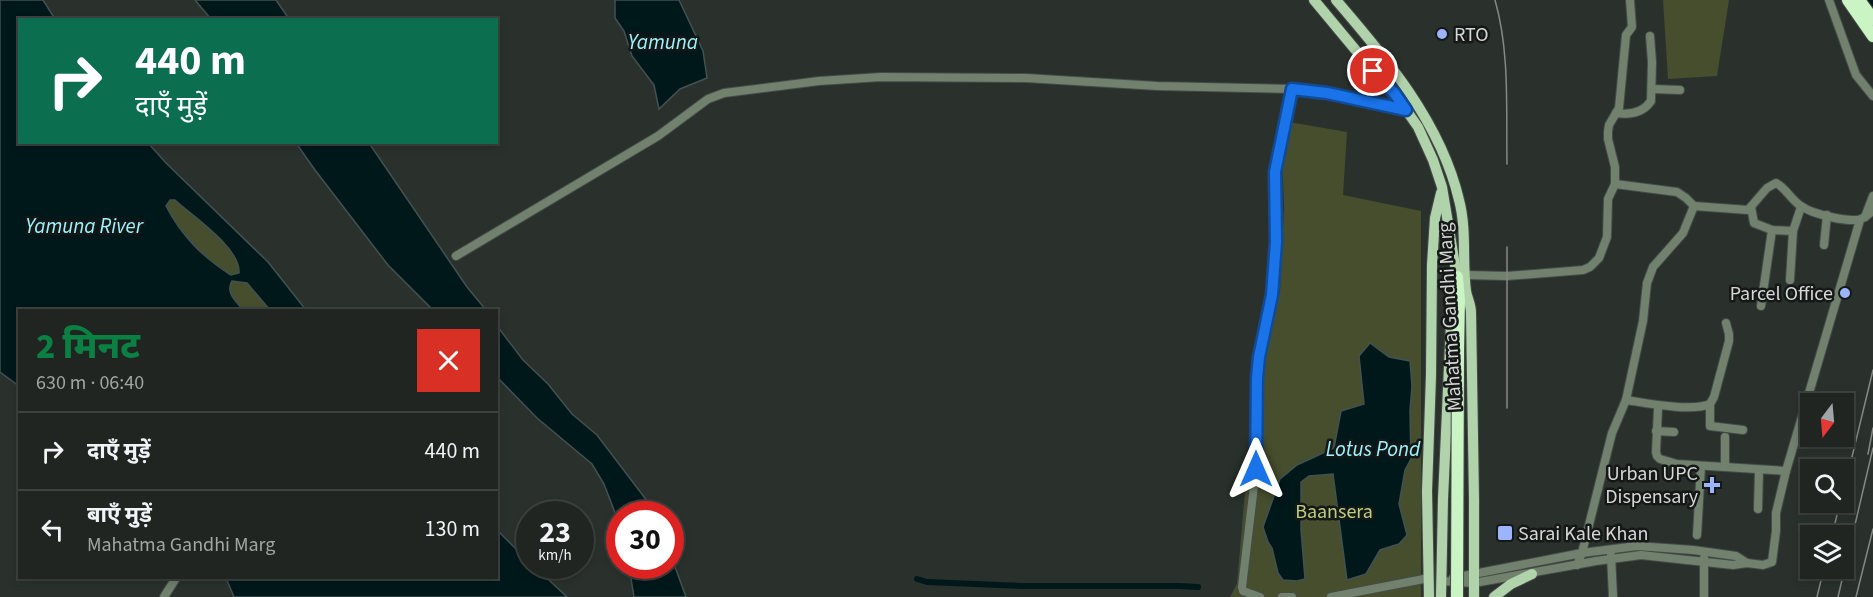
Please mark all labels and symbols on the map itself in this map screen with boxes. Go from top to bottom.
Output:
place label: RTO [1454,21,1489,49]
water label: Yamuna [628,27,698,57]
marker: RTO [1435,27,1449,41]
pin [1347,45,1398,96]
water label: Yamuna River [25,211,144,241]
street label: Mahatma Gandhi Marg [1431,222,1469,412]
place label: Parcel Office [1730,280,1833,308]
marker: Parcel Office [1838,286,1852,300]
north arrow [1800,393,1854,447]
water label: Lotus Pond [1326,434,1421,464]
position arrow [1224,437,1288,501]
place label: Urban UPC Dispensary [1605,460,1699,511]
marker: Urban UPC Dispensary [1703,476,1721,494]
park label: Baansera [1295,498,1373,526]
speed limit sign: 30 [606,501,684,579]
place label: Sarai Kale Khan [1518,520,1648,548]
marker: Sarai Kale Khan [1496,524,1514,542]

